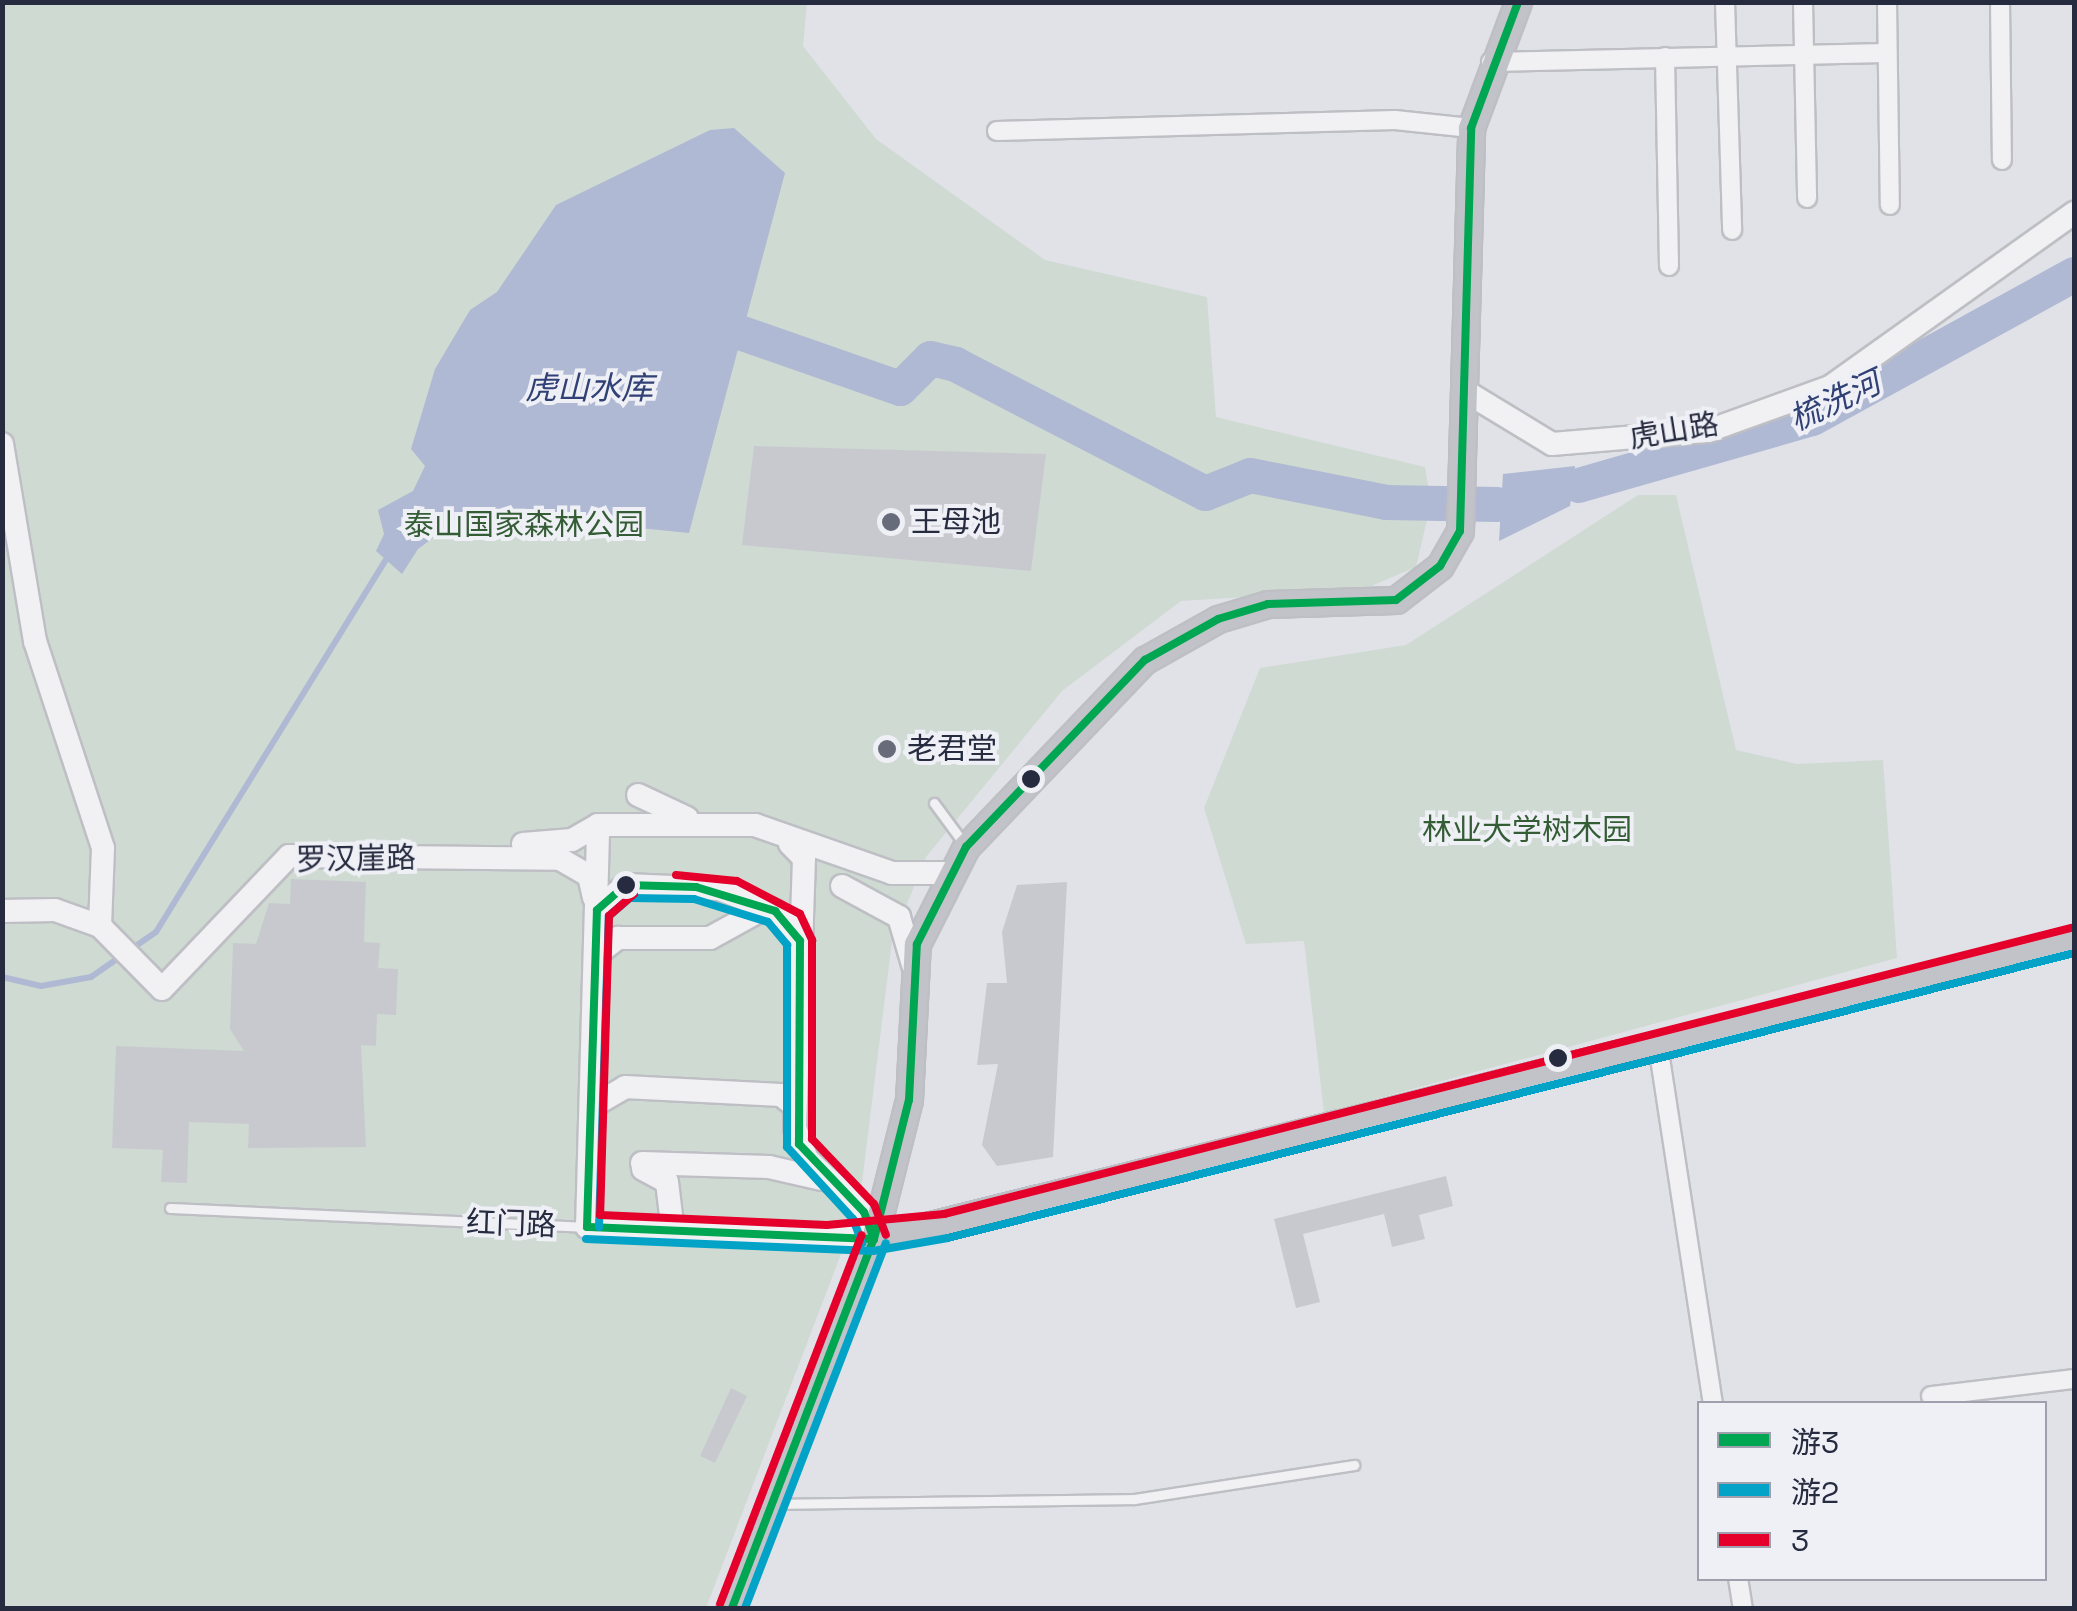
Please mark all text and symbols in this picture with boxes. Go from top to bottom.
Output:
water label: 梳洗河 [1783,363,1887,439]
water label: 虎山水库 [525,369,653,407]
street label: 虎山路 [1627,406,1721,456]
place label: 王母池 [911,504,1001,540]
park label: 泰山国家森林公园 [404,507,644,543]
marker: 王母池 [880,511,902,533]
place label: 老君堂 [907,731,997,767]
marker: 老君堂 [876,738,898,760]
unlabelled marker [1021,769,1041,789]
park label: 林业大学树木园 [1422,812,1632,848]
street label: 罗汉崖路 [296,840,416,878]
unlabelled marker [616,875,636,895]
unlabelled marker [1548,1048,1568,1068]
street label: 红门路 [465,1204,557,1244]
legend [1697,1401,2047,1581]
text: 游3 [1791,1423,1839,1462]
text: 游2 [1791,1473,1839,1512]
text: 3 [1791,1521,1809,1560]

